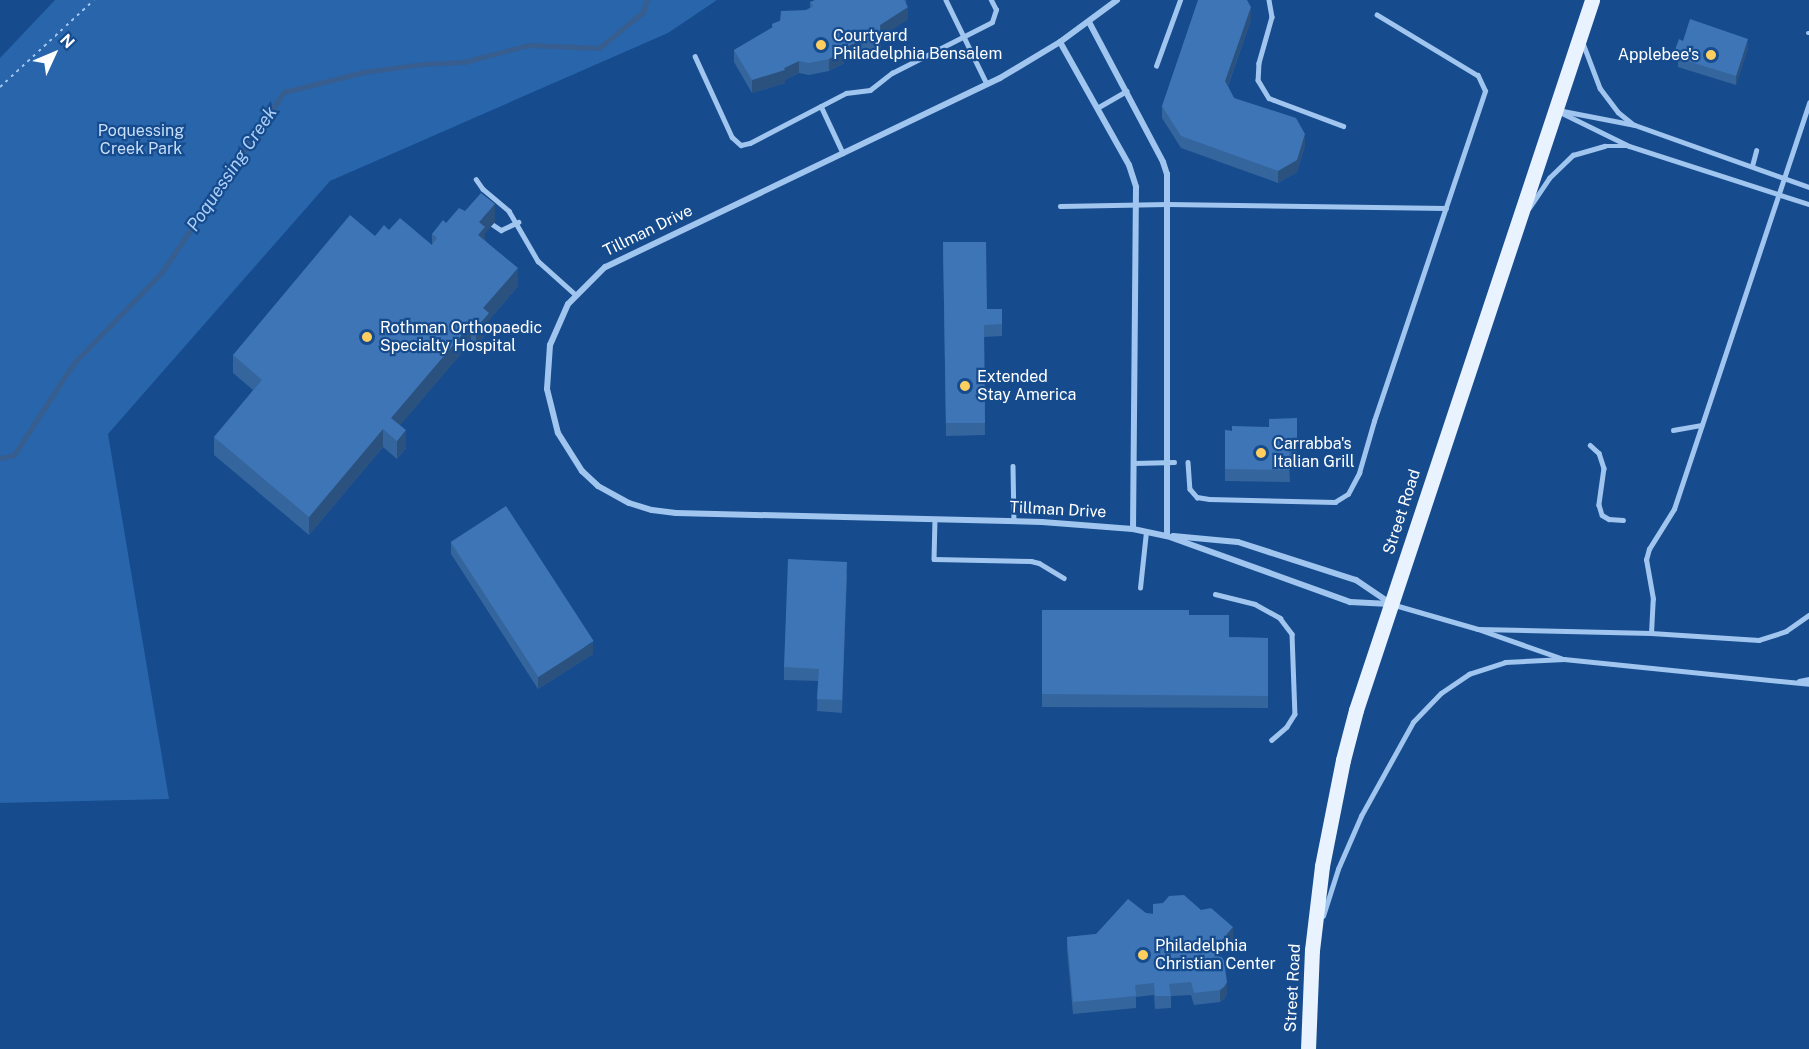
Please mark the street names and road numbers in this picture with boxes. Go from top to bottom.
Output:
street label: Tillman Drive [600,201,696,261]
street label: Street Road [1379,467,1425,557]
street label: Tillman Drive [1009,498,1107,522]
street label: Street Road [1281,943,1305,1033]

